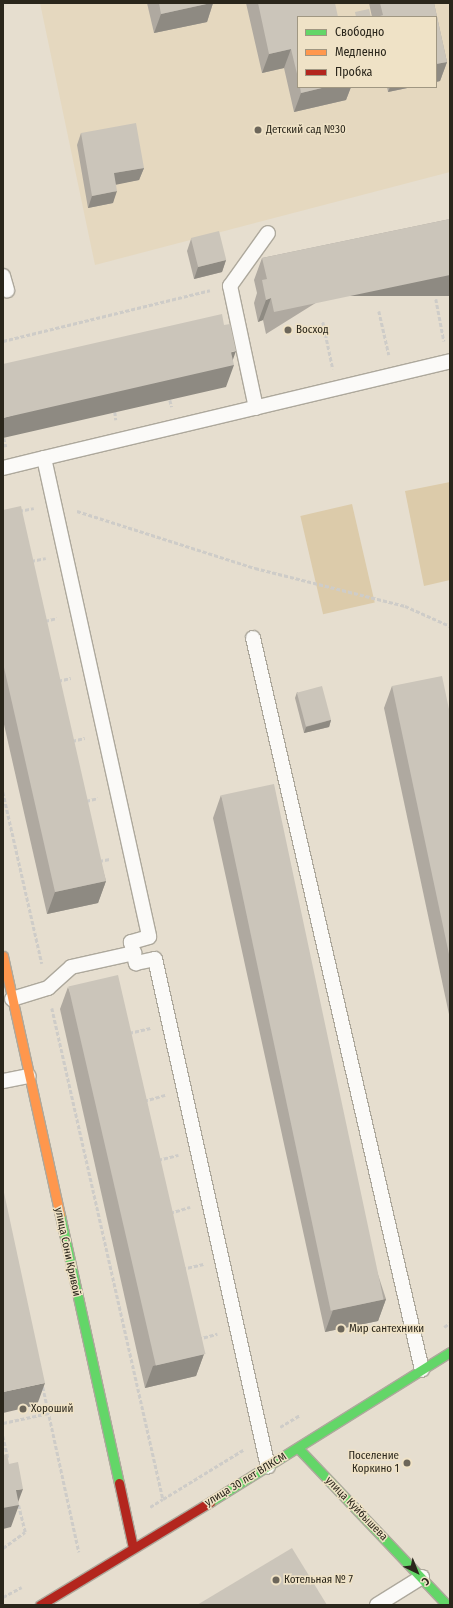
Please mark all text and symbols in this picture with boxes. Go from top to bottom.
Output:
legend [297,16,437,88]
text: Свободно [335,25,384,39]
text: Медленно [335,45,387,59]
text: Пробка [335,65,373,79]
place label: Детский сад №30 [266,123,346,137]
marker: Детский сад №30 [253,125,263,135]
place label: Восход [296,323,328,337]
marker: Восход [283,325,293,335]
street label: улица Сони Кривой [51,1206,83,1298]
place label: Мир сантехники [349,1322,424,1336]
marker: Мир сантехники [336,1324,346,1334]
place label: Хороший [31,1402,73,1416]
marker: Хороший [18,1404,28,1414]
street label: улица 30 лет ВЛКСМ [203,1450,289,1510]
place label: Поселение Коркино 1 [348,1450,399,1476]
marker: Поселение Коркино 1 [402,1458,412,1468]
street label: улица Куйбышева [322,1474,390,1544]
north arrow [397,1552,437,1592]
place label: Котельная № 7 [284,1573,353,1587]
text: С [419,1574,432,1588]
marker: Котельная № 7 [271,1575,281,1585]

